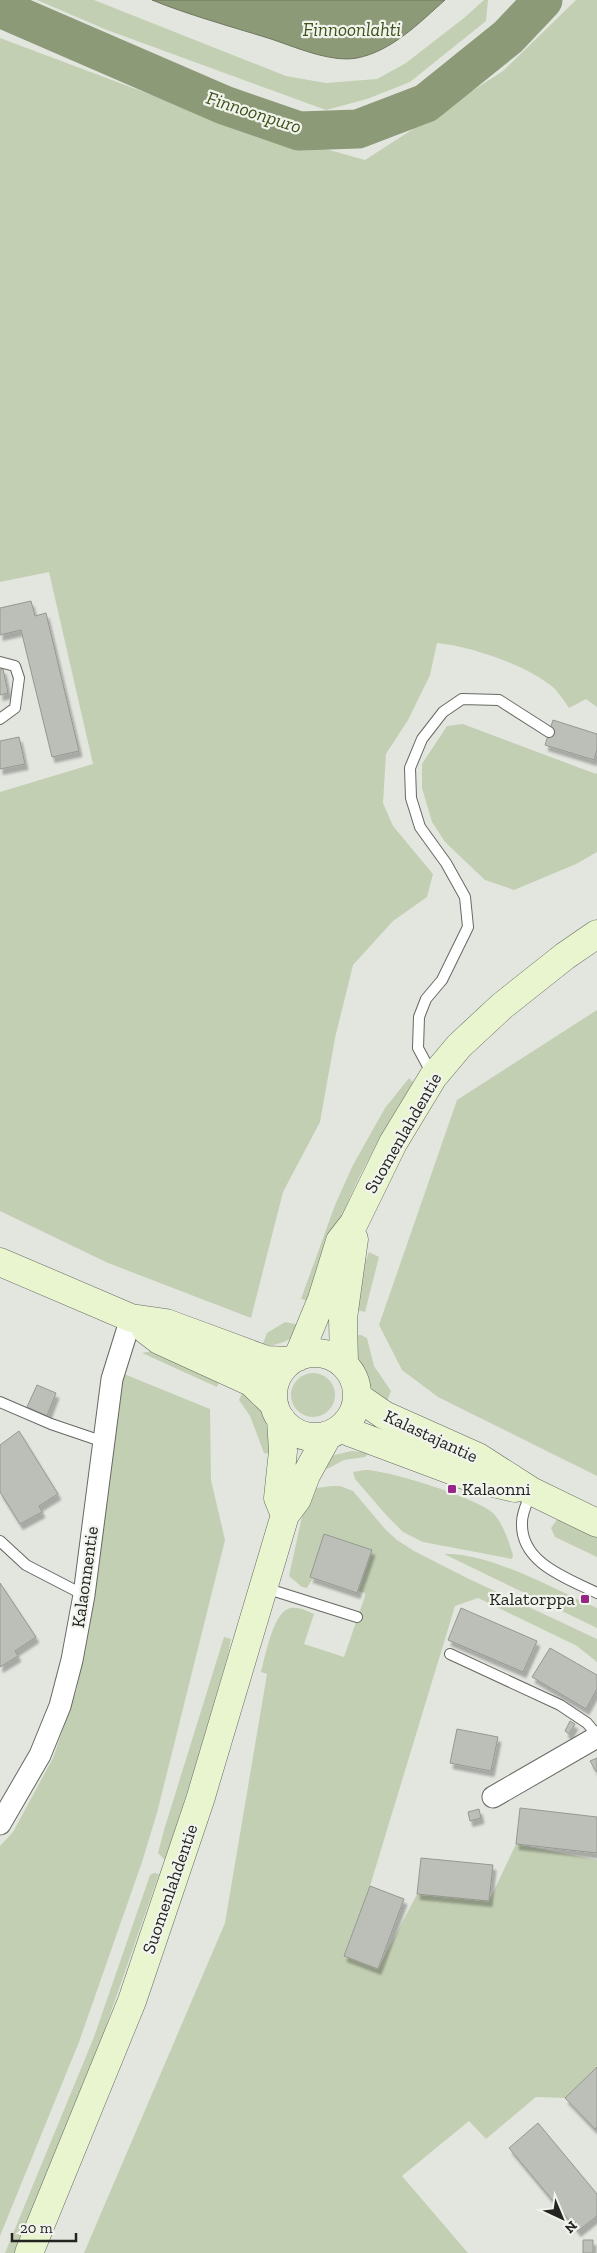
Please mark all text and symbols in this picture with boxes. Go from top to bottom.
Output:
water label: Finnoonlahti [303,18,401,41]
water label: Finnoonpuro [204,86,304,138]
street label: Suomenlahdentie [360,1069,446,1197]
street label: Kalastajantie [381,1405,481,1467]
place label: Kalaonni [462,1478,531,1500]
marker: Kalaonni [446,1483,458,1495]
street label: Kalaonnentie [67,1525,103,1629]
place label: Kalatorppa [489,1588,575,1610]
marker: Kalatorppa [579,1593,591,1605]
street label: Suomenlahdentie [138,1821,202,1957]
north arrow [537,2193,587,2243]
scale bar [12,2210,76,2242]
text: N [561,2217,580,2237]
text: 20 m [20,2219,53,2237]

